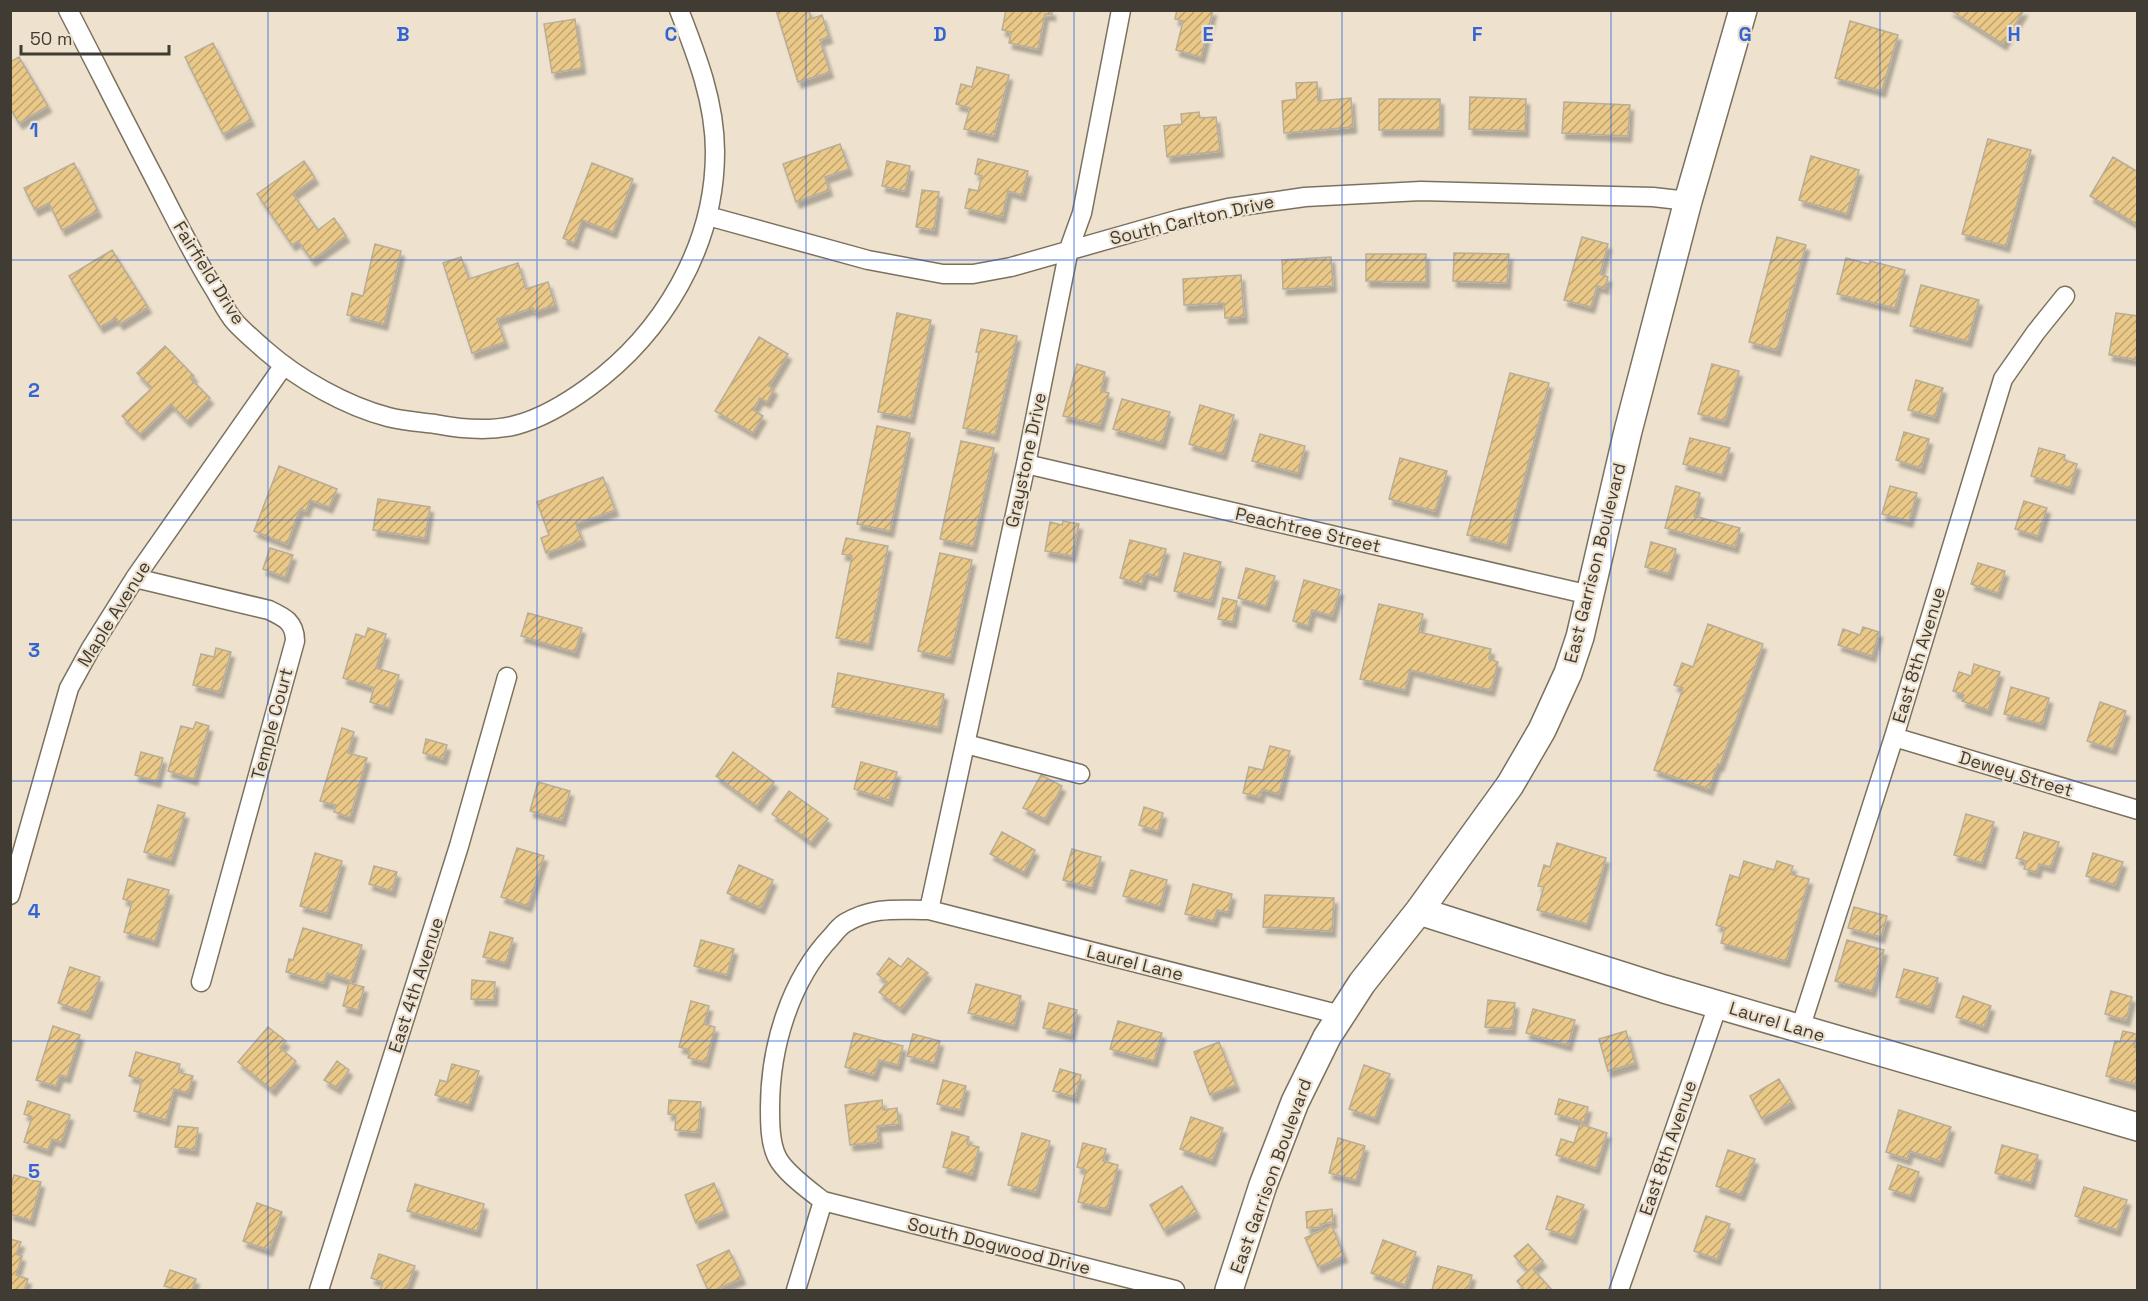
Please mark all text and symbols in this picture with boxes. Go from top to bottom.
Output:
scale bar [21,18,170,56]
text: B [396,21,410,47]
text: C [665,21,678,47]
text: D [933,21,947,47]
text: E [1202,21,1214,47]
text: F [1472,21,1483,47]
text: G [1738,21,1752,47]
text: H [2007,21,2021,47]
text: 50 m [30,27,72,50]
text: 1 [29,117,39,143]
street label: South Carlton Drive [1107,189,1276,250]
street label: Fairfield Drive [169,217,250,329]
text: 2 [28,377,40,403]
street label: Graystone Drive [1000,390,1051,529]
street label: East Garrison Boulevard [1558,460,1631,665]
street label: Peachtree Street [1233,502,1383,557]
street label: Maple Avenue [72,557,155,671]
street label: East 8th Avenue [1887,584,1950,726]
text: 3 [28,637,40,663]
street label: Temple Court [246,665,298,782]
street label: Dewey Street [1956,745,2076,802]
text: 4 [28,898,41,924]
street label: East 4th Avenue [383,914,448,1056]
street label: Laurel Lane [1084,939,1186,986]
street label: Laurel Lane [1726,996,1828,1047]
street label: East Garrison Boulevard [1225,1075,1317,1276]
street label: East 8th Avenue [1634,1077,1701,1218]
text: 5 [28,1158,40,1184]
street label: South Dogwood Drive [905,1212,1093,1279]

